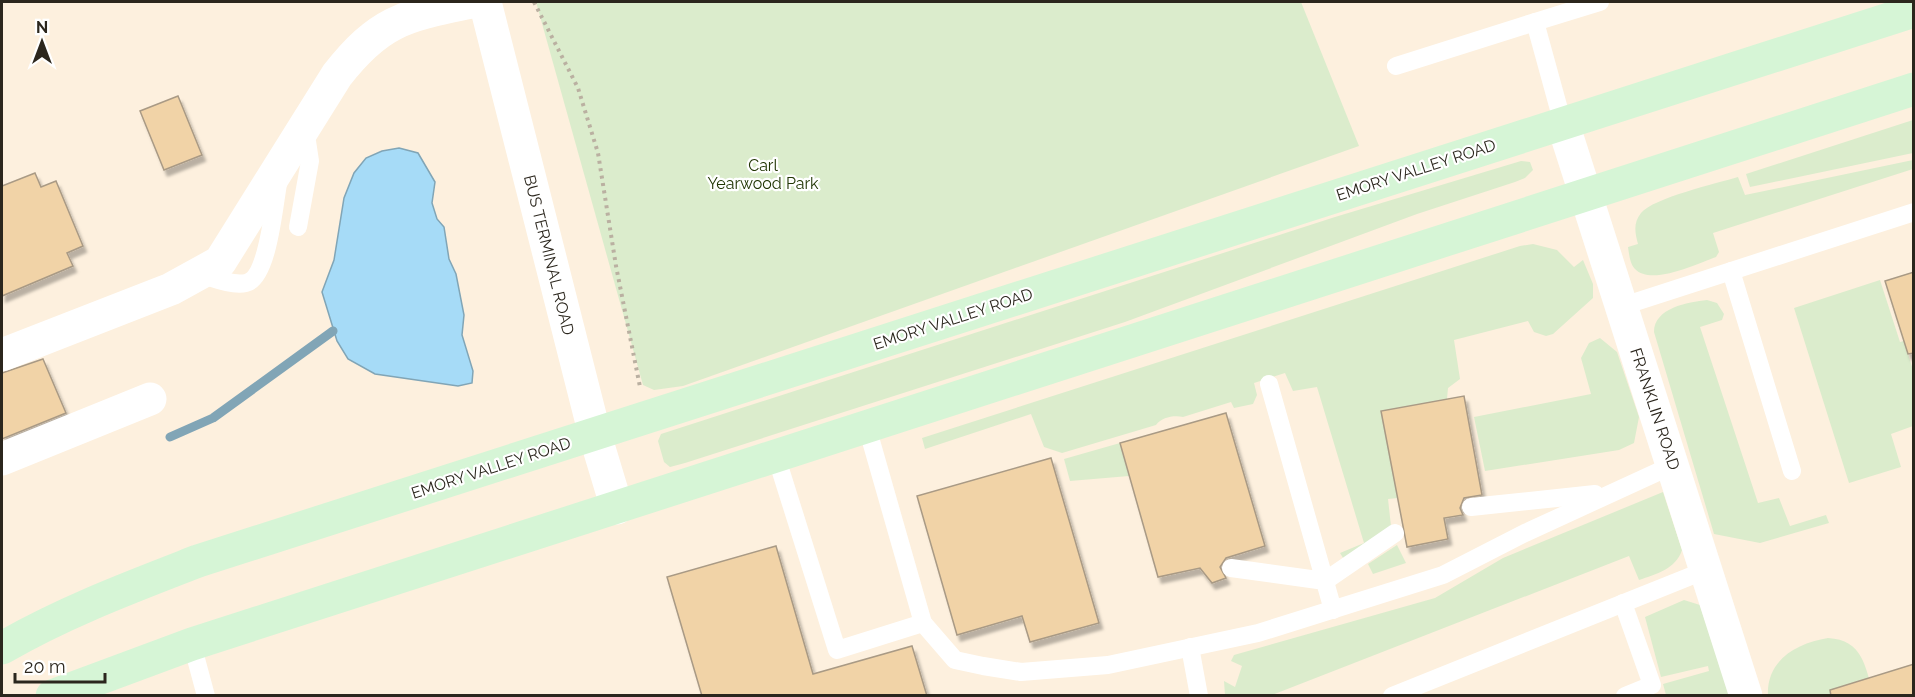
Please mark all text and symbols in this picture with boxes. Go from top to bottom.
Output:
north arrow [12,12,72,72]
text: N [36,18,48,37]
street label: EMORY VALLEY ROAD [1334,135,1498,205]
park label: Carl Yearwood Park [707,156,819,193]
street label: BUS TERMINAL ROAD [520,173,578,337]
street label: EMORY VALLEY ROAD [871,284,1035,354]
street label: FRANKLIN ROAD [1626,346,1684,472]
street label: EMORY VALLEY ROAD [409,433,573,503]
scale bar [15,646,105,684]
text: 20 m [24,656,66,677]

